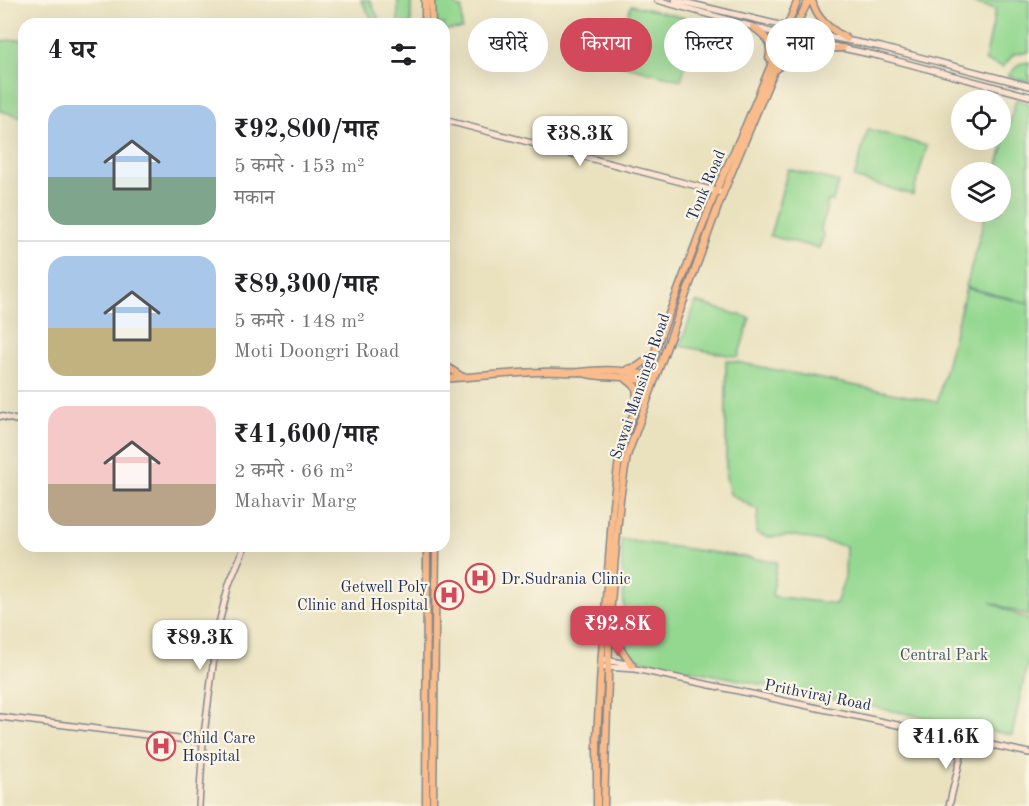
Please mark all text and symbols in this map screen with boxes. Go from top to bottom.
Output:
chip: खरीदें [468,18,548,72]
chip: किराया [560,18,652,72]
chip: फ़िल्टर [664,18,754,72]
chip: नया [766,18,835,72]
text: 4 घर [48,38,96,64]
icon: filters [387,38,420,71]
map controls [951,90,1011,222]
button: locate [951,90,1011,150]
pin: ₹38.3K [531,116,629,167]
text: ₹92,800/माह [234,117,378,143]
text: ₹38.3K [546,125,614,145]
icon: home [96,129,168,201]
street label: Tonk Road [685,148,729,224]
text: 5 कमरे · 153 m² [234,157,365,177]
button: layers [951,162,1011,222]
text: मकान [234,189,275,209]
text: ₹89,300/माह [234,272,378,298]
icon: home [96,280,168,352]
text: 5 कमरे · 148 m² [234,312,365,332]
street label: Sawai Mansingh Road [608,312,673,462]
text: Moti Doongri Road [234,342,399,362]
text: ₹41,600/माह [234,422,378,448]
icon: home [96,430,168,502]
text: 2 कमरे · 66 m² [234,462,353,482]
text: Mahavir Marg [234,492,356,512]
hospital icon: Dr.Sudrania Clinic [464,562,496,594]
place label: Dr.Sudrania Clinic [501,572,630,588]
hospital icon: Getwell Poly Clinic and Hospital [433,579,465,611]
place label: Getwell Poly Clinic and Hospital [297,580,429,614]
pin: ₹92.8K [569,606,667,657]
text: ₹92.8K [584,615,652,635]
pin: ₹89.3K [151,620,249,671]
text: ₹89.3K [166,629,234,649]
park label: Central Park [900,648,988,664]
street label: Prithviraj Road [763,678,872,714]
pin: ₹41.6K [897,719,995,770]
text: ₹41.6K [912,728,980,748]
hospital icon: Child Care Hospital [145,730,177,762]
place label: Child Care Hospital [182,731,255,765]

